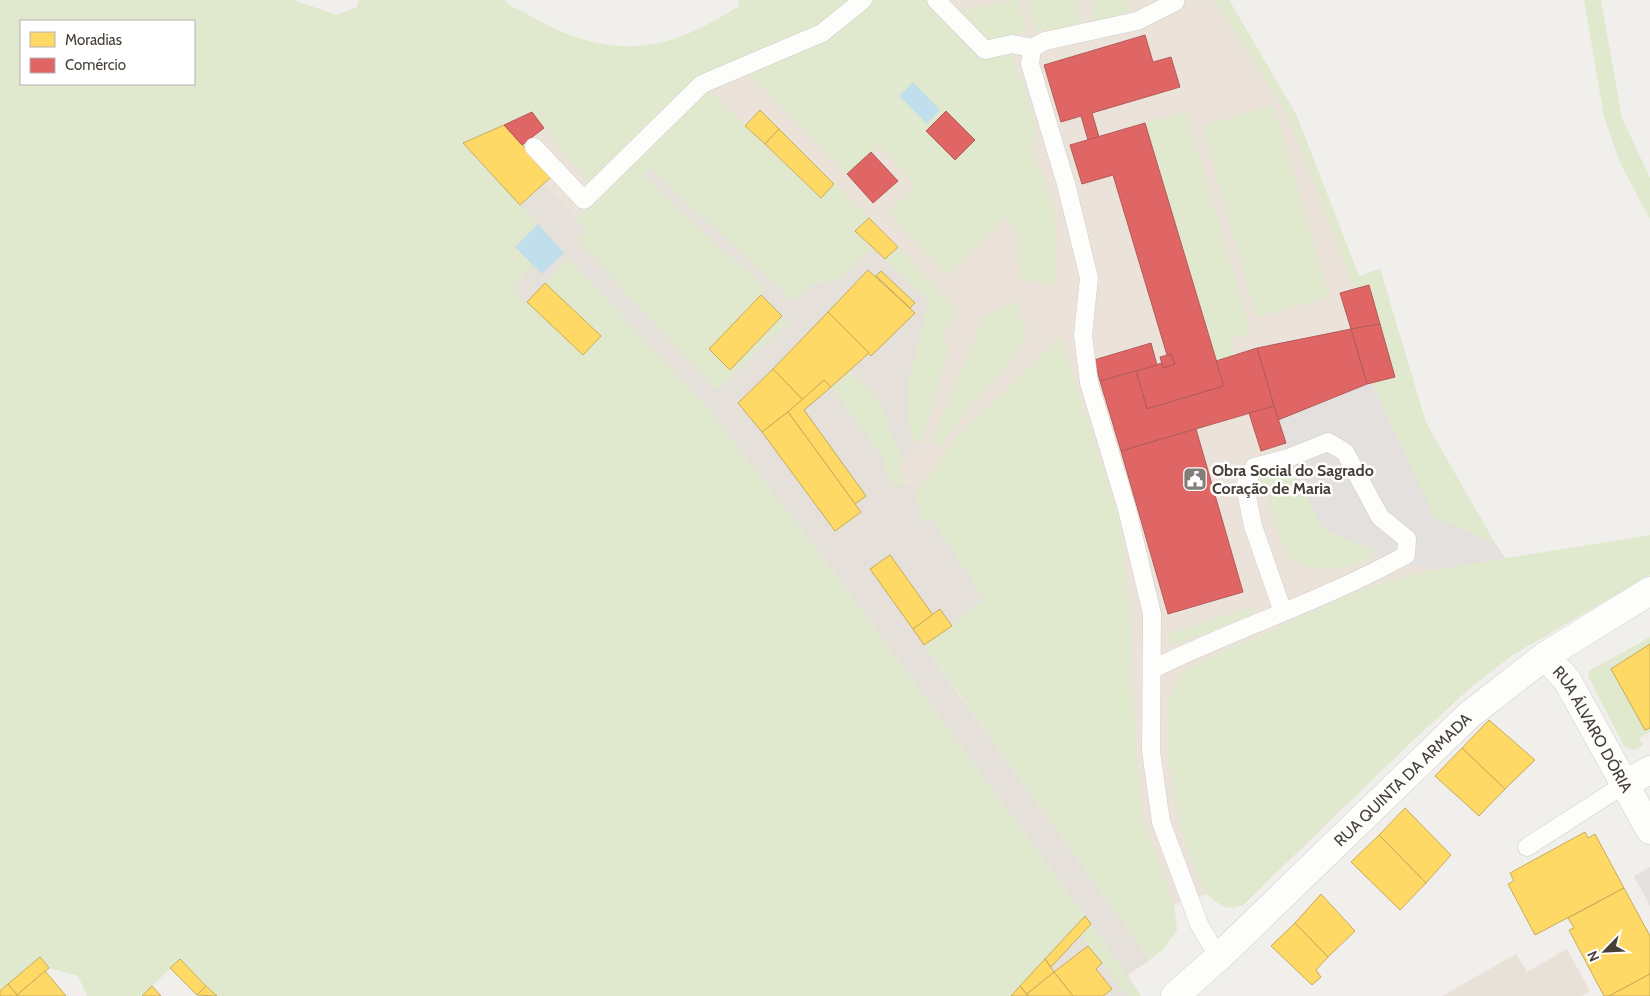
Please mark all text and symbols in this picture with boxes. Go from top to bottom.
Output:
legend [20,20,195,85]
text: Moradias [65,31,122,49]
text: Comércio [65,56,126,74]
place label: Obra Social do Sagrado Coração de Maria [1212,461,1374,498]
public building icon: Obra Social do Sagrado Coração de Maria [1182,466,1208,492]
street label: RUA ÁLVARO DÓRIA [1549,662,1636,796]
street label: RUA QUINTA DA ARMADA [1330,709,1475,850]
north arrow [1580,926,1630,976]
text: N [1583,948,1603,964]

